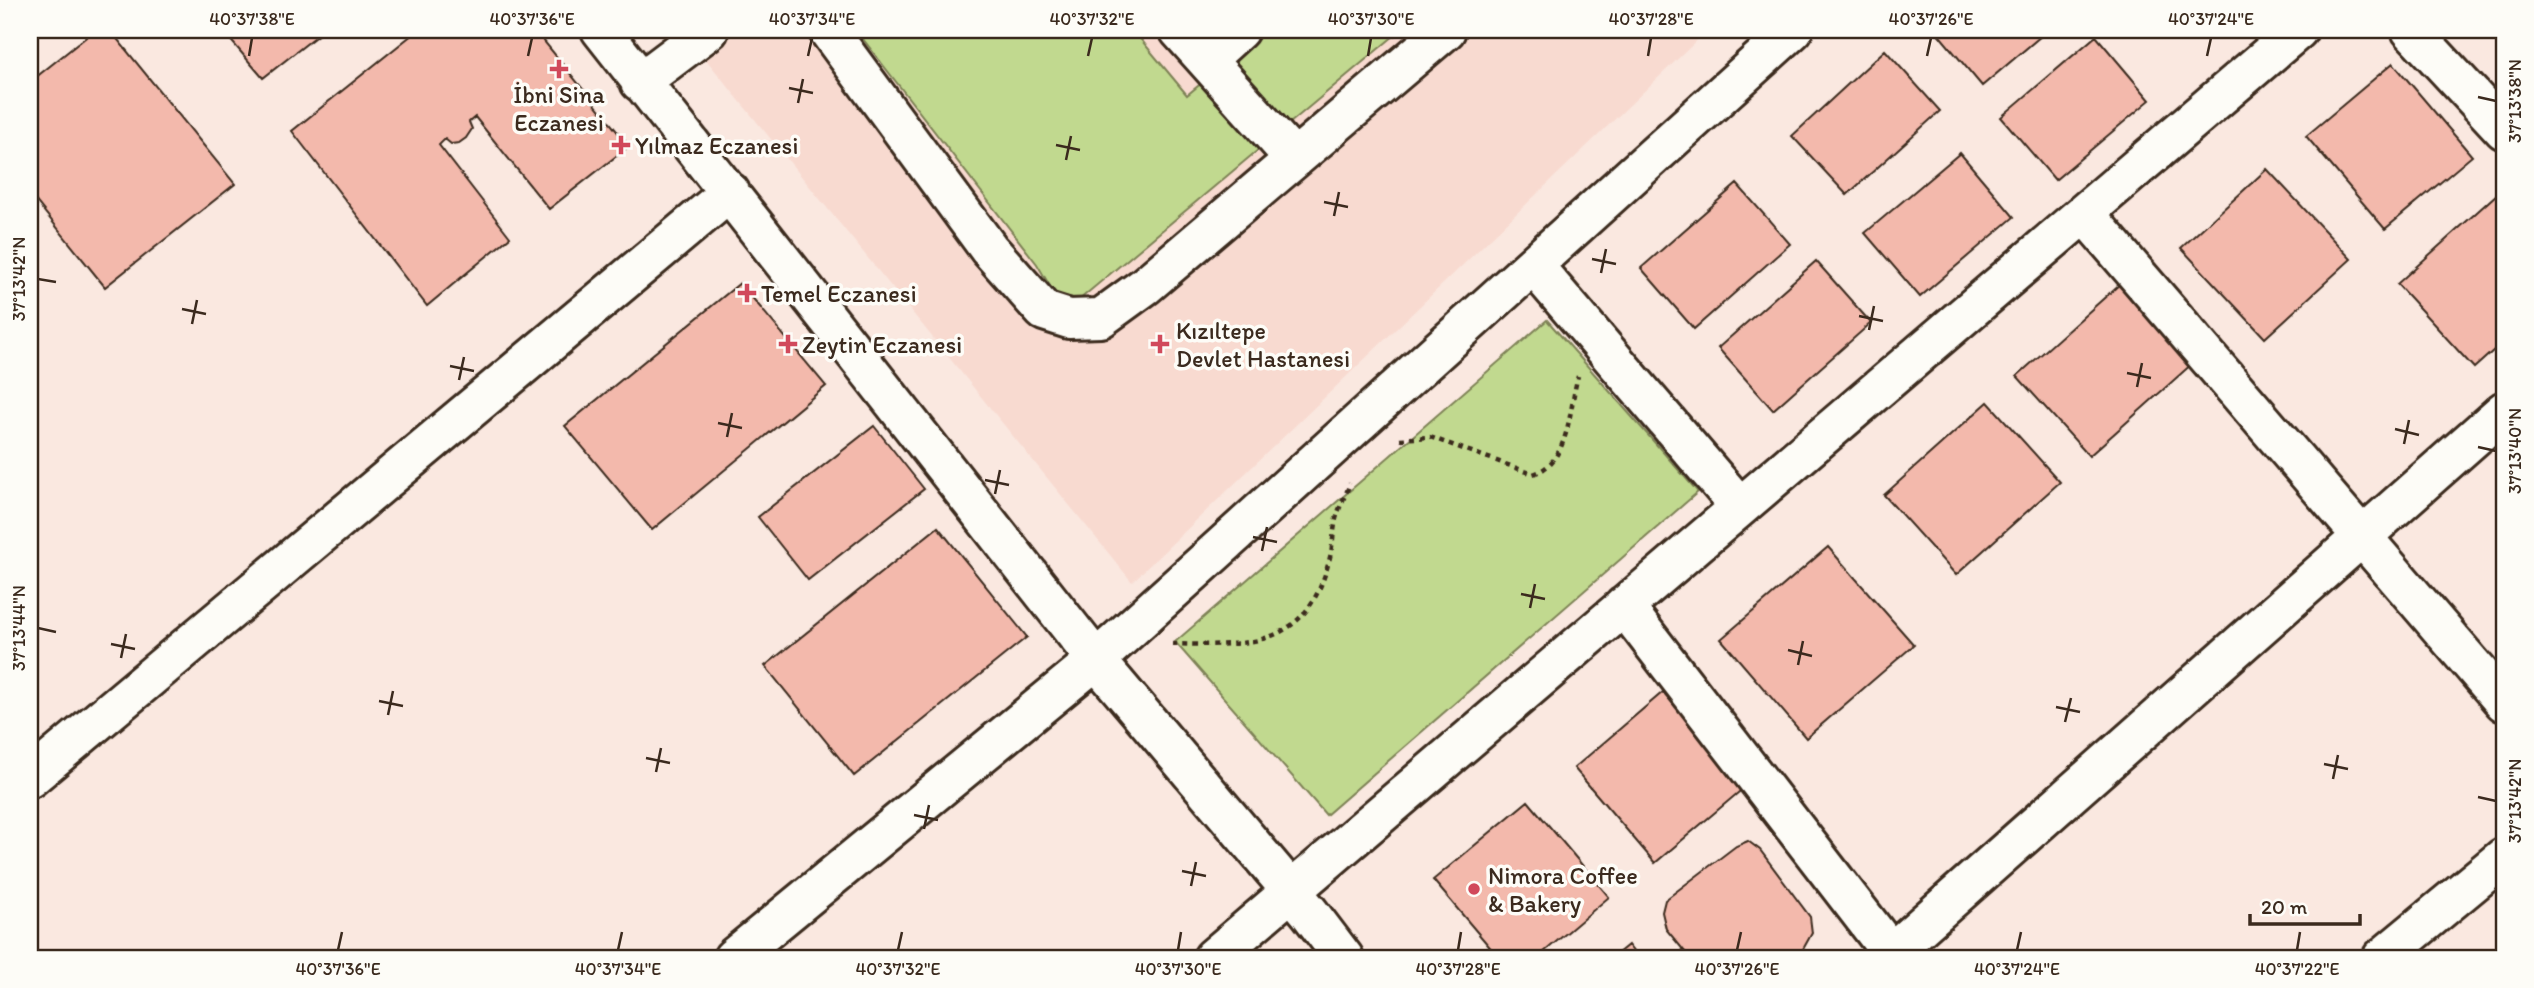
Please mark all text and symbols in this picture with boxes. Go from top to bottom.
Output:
text: 40°37'38"E [209,8,295,30]
text: 40°37'36"E [489,8,575,30]
text: 40°37'34"E [769,8,855,30]
text: 40°37'32"E [1049,8,1135,30]
text: 40°37'30"E [1328,8,1414,30]
text: 40°37'28"E [1608,8,1694,30]
text: 40°37'26"E [1889,8,1973,30]
text: 40°37'24"E [2168,8,2254,30]
text: 37°13'38"N [2504,59,2526,143]
marker: İbni Sina Eczanesi [551,61,567,77]
place label: İbni Sina Eczanesi [513,80,605,137]
place label: Yılmaz Eczanesi [635,131,798,160]
marker: Yılmaz Eczanesi [613,137,629,153]
text: 37°13'42"N [8,237,30,321]
place label: Temel Eczanesi [761,279,917,308]
marker: Temel Eczanesi [739,285,755,301]
place label: Kızıltepe Devlet Hastanesi [1176,316,1350,373]
place label: Zeytin Eczanesi [802,330,962,359]
marker: Kızıltepe Devlet Hastanesi [1150,334,1170,354]
marker: Zeytin Eczanesi [780,336,796,352]
text: 37°13'40"N [2504,408,2526,494]
text: 37°13'44"N [8,585,30,671]
text: 37°13'42"N [2504,759,2526,843]
place label: Nimora Coffee & Bakery [1488,861,1638,918]
marker: Nimora Coffee & Bakery [1466,881,1482,897]
scale bar [2250,883,2361,927]
text: 20 m [2261,894,2308,919]
text: 40°37'36"E [295,958,381,980]
text: 40°37'34"E [575,958,661,980]
text: 40°37'32"E [855,958,941,980]
text: 40°37'30"E [1135,958,1221,980]
text: 40°37'28"E [1415,958,1501,980]
text: 40°37'26"E [1695,958,1779,980]
text: 40°37'24"E [1974,958,2060,980]
text: 40°37'22"E [2255,958,2339,980]

